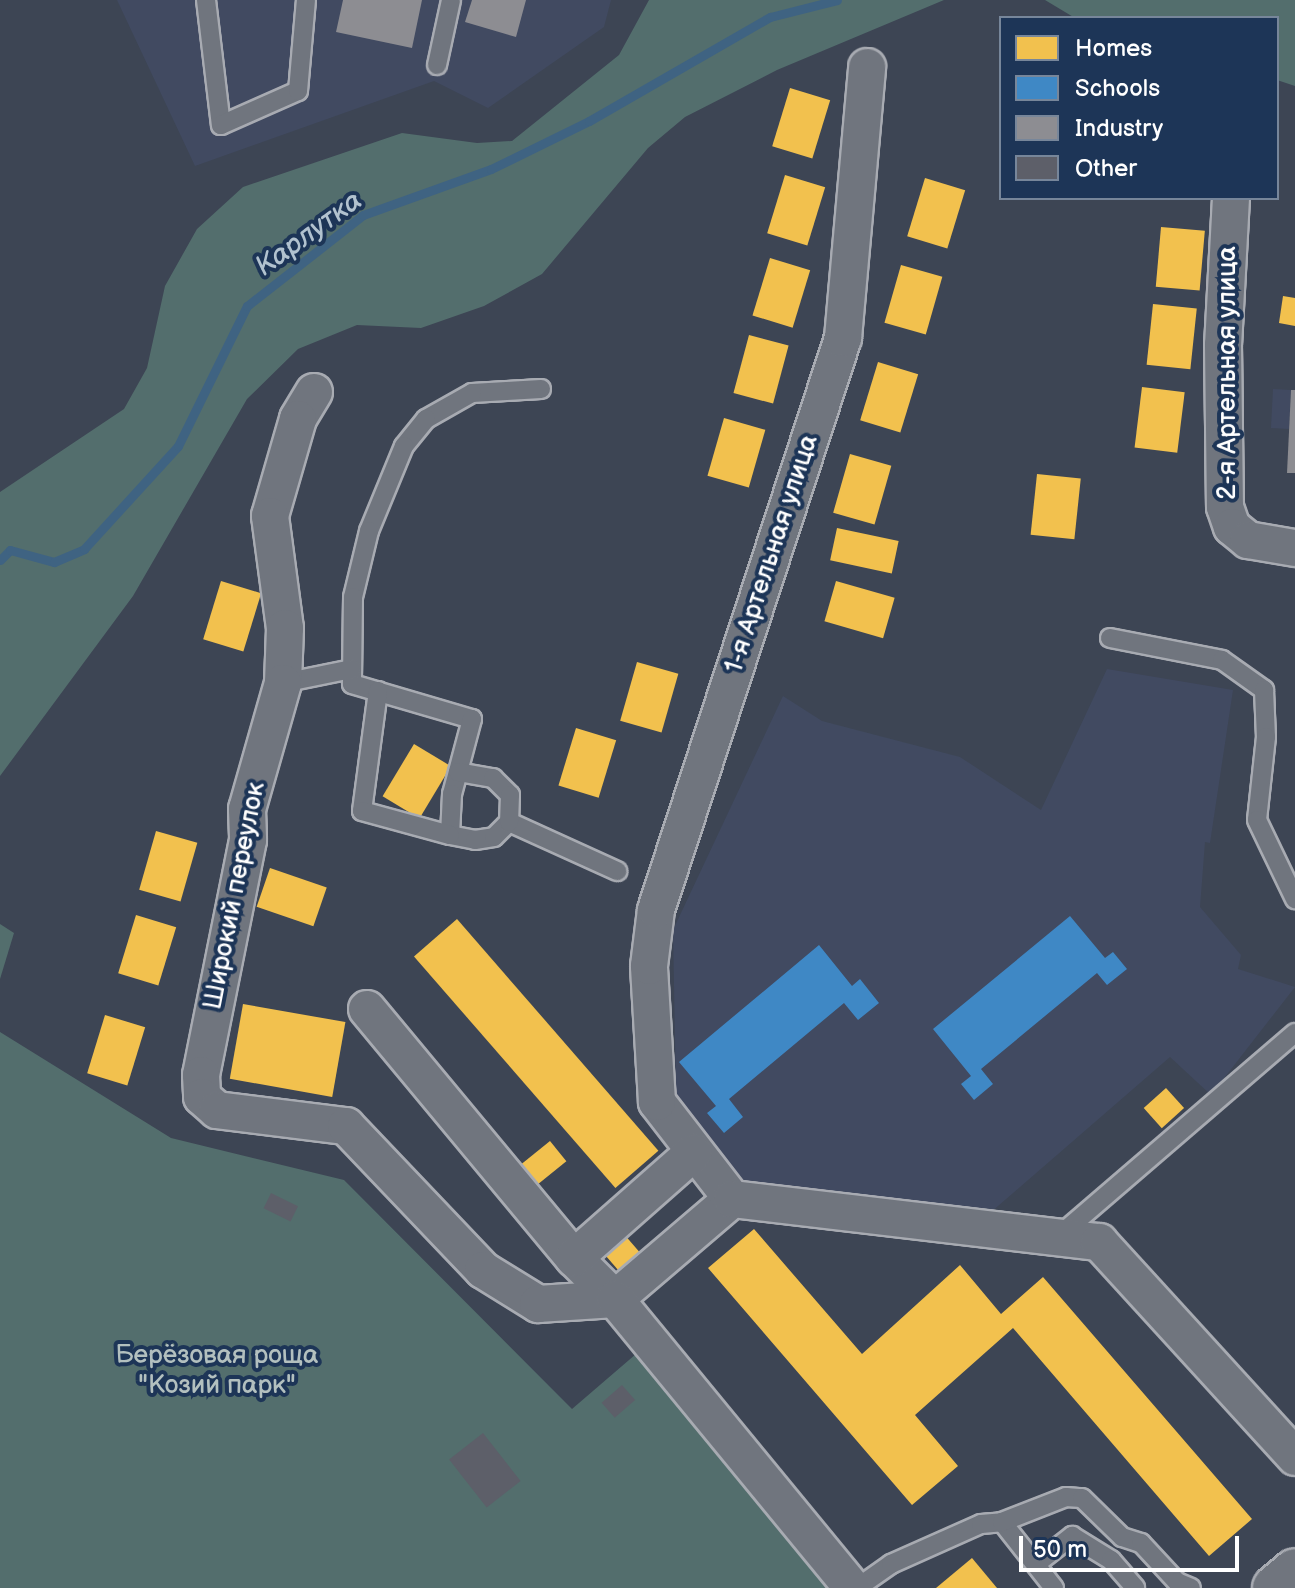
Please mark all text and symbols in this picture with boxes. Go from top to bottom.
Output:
legend [999,16,1279,200]
text: Homes [1075,34,1152,63]
text: Schools [1075,74,1160,103]
text: Industry [1075,114,1163,143]
text: Other [1075,154,1137,183]
water label: Карлутка [249,184,369,284]
street label: 2-я Артельная улица [1212,246,1244,500]
street label: 1-я Артельная улица [719,431,825,677]
street label: Широкий переулок [198,780,272,1012]
park label: Берёзовая роща "Козий парк" [116,1340,318,1402]
scale bar [1023,1520,1243,1570]
text: 50 m [1033,1535,1087,1564]

